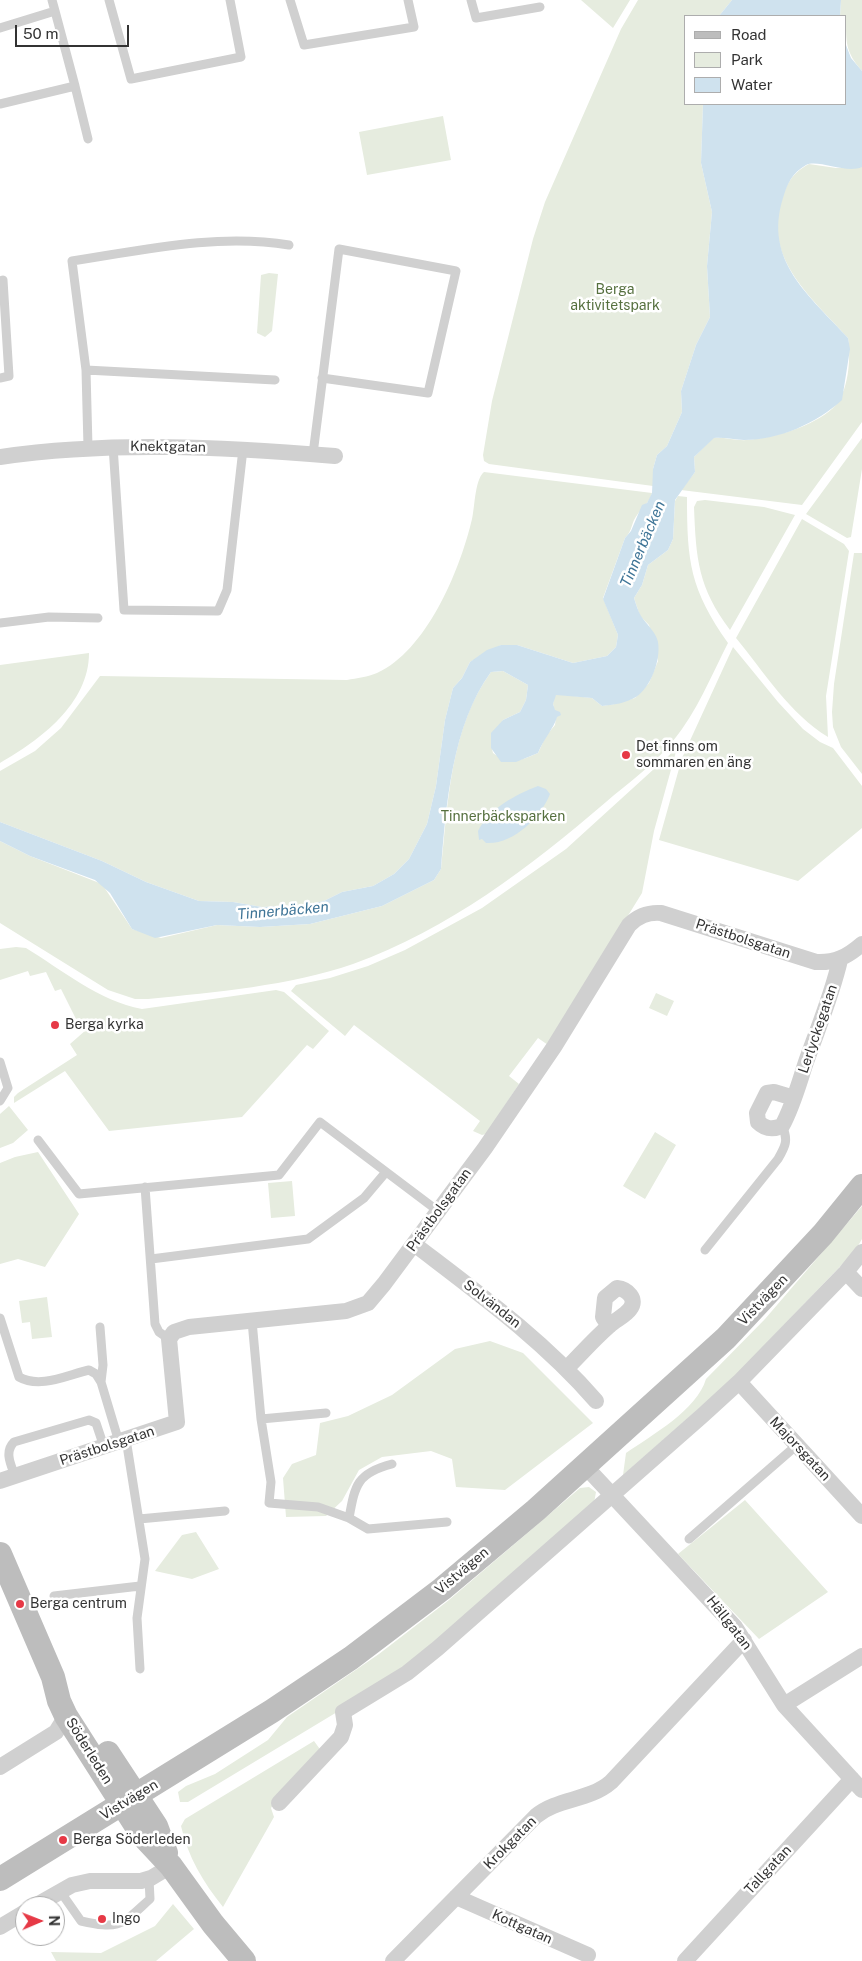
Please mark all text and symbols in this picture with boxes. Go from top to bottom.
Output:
scale bar [18,15,131,47]
legend [684,15,847,105]
text: 50 m [23,25,58,42]
text: Road [731,26,767,43]
text: Park [731,51,763,68]
text: Water [731,76,773,93]
park label: Berga aktivitetspark [570,282,660,314]
street label: Knektgatan [130,438,206,456]
water label: Tinnerbäcken [617,498,669,590]
place label: Det finns om sommaren en äng [636,739,752,772]
marker: Det finns om sommaren en äng [620,749,632,761]
park label: Tinnerbäcksparken [441,809,565,825]
water label: Tinnerbäcken [237,898,329,924]
street label: Prästbolsgatan [693,916,793,962]
street label: Lerlyckegatan [795,982,841,1076]
place label: Berga kyrka [65,1017,144,1033]
marker: Berga kyrka [49,1019,61,1031]
street label: Prästbolsgatan [403,1165,475,1255]
street label: Vistvägen [735,1271,791,1329]
street label: Solvändan [460,1276,524,1332]
street label: Majorsgatan [766,1414,834,1484]
street label: Prästbolsgatan [57,1423,157,1469]
street label: Vistvägen [432,1544,492,1598]
street label: Hällgatan [703,1593,755,1653]
place label: Berga centrum [30,1596,127,1612]
marker: Berga centrum [14,1598,26,1610]
street label: Söderleden [62,1715,116,1787]
street label: Vistvägen [97,1776,161,1824]
street label: Krokgatan [480,1813,540,1873]
place label: Berga Söderleden [73,1832,190,1848]
marker: Berga Söderleden [57,1834,69,1846]
street label: Tallgatan [741,1842,795,1898]
north arrow [15,1896,65,1946]
street label: Kottgatan [489,1906,555,1948]
place label: Ingo [112,1911,140,1927]
marker: Ingo [96,1913,108,1925]
text: N [46,1915,62,1926]

